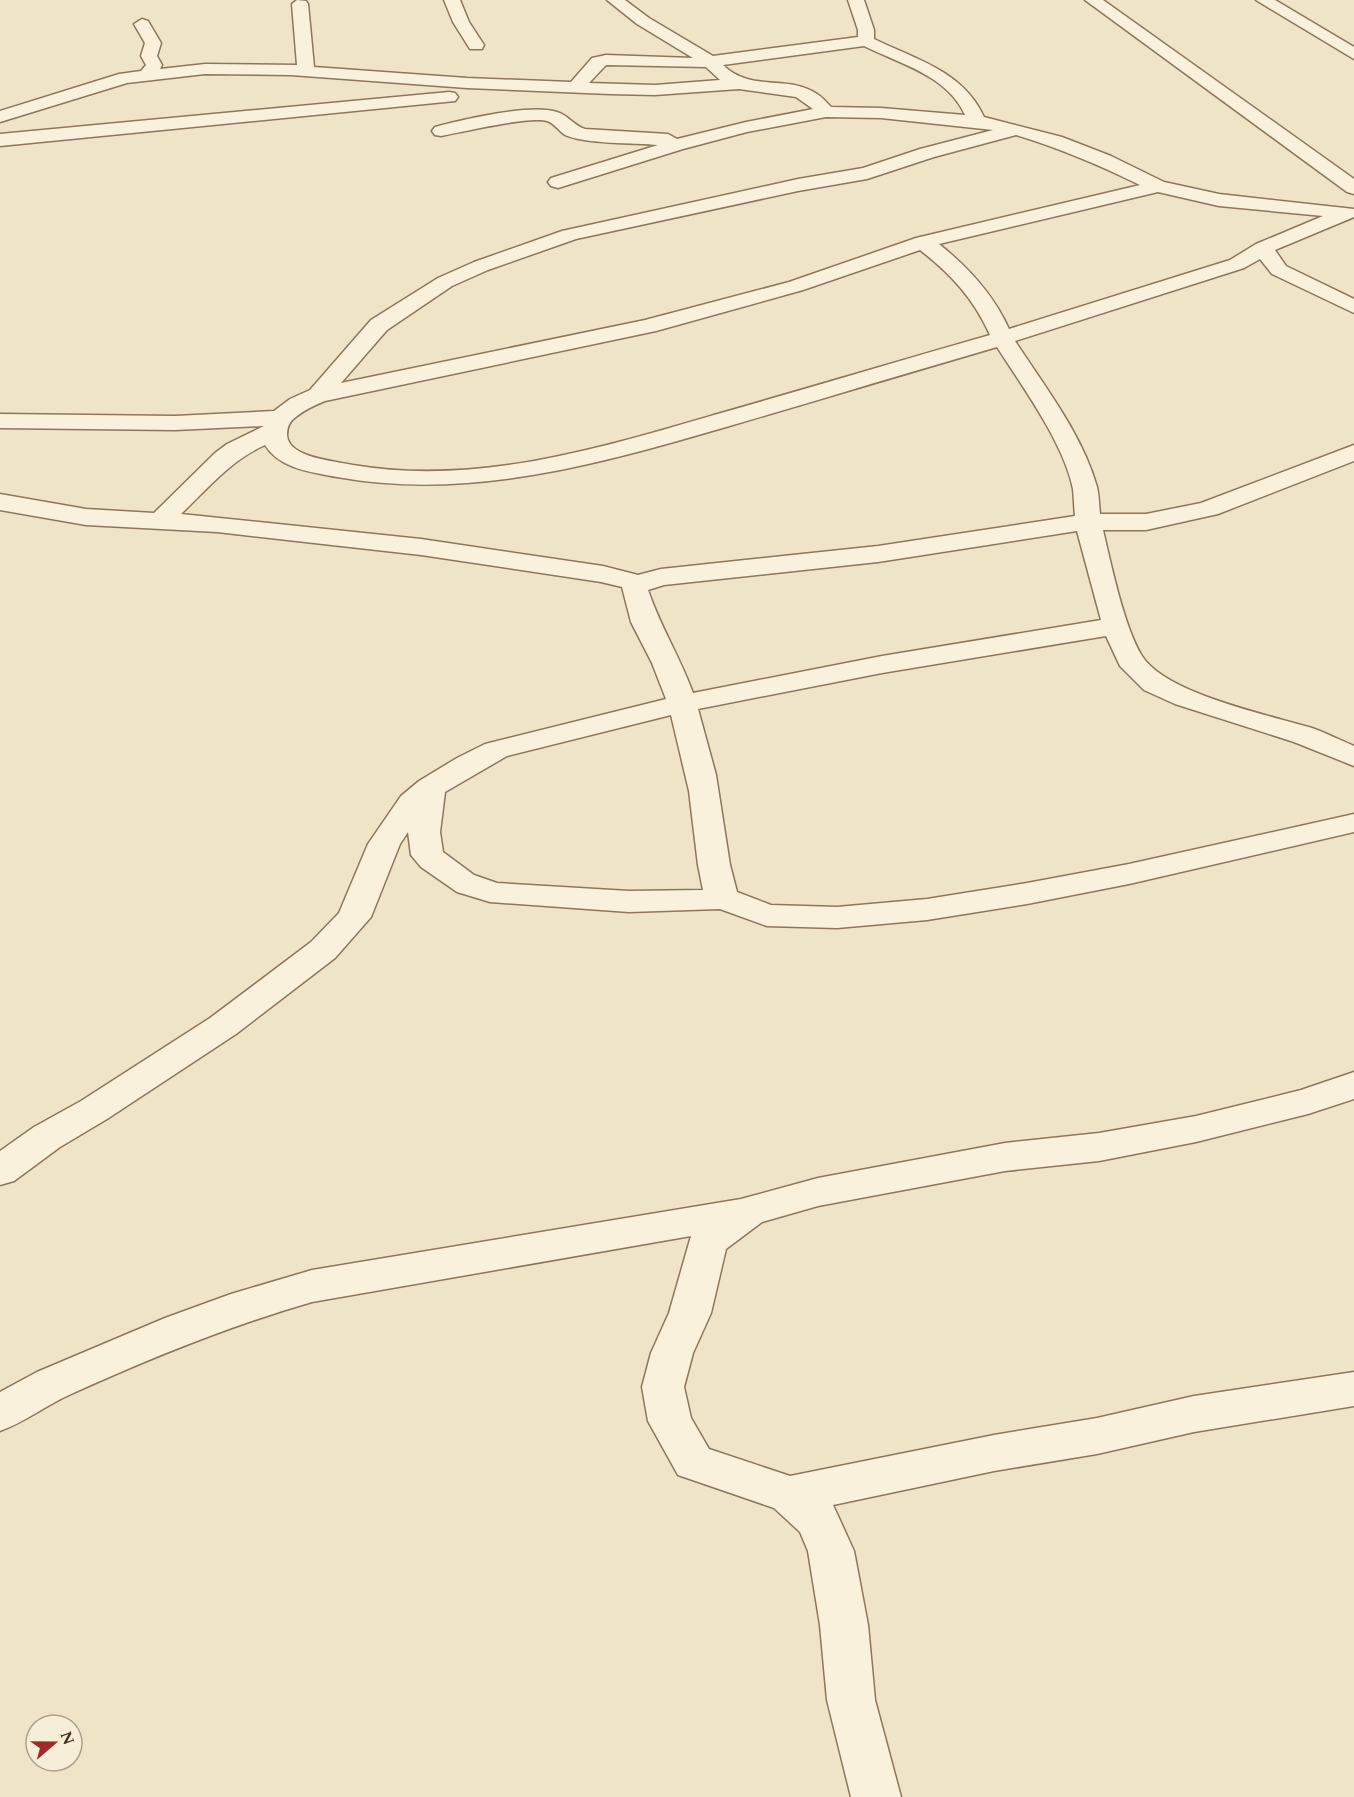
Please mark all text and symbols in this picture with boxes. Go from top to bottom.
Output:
north arrow [24,1713,84,1773]
text: N [54,1728,81,1748]

